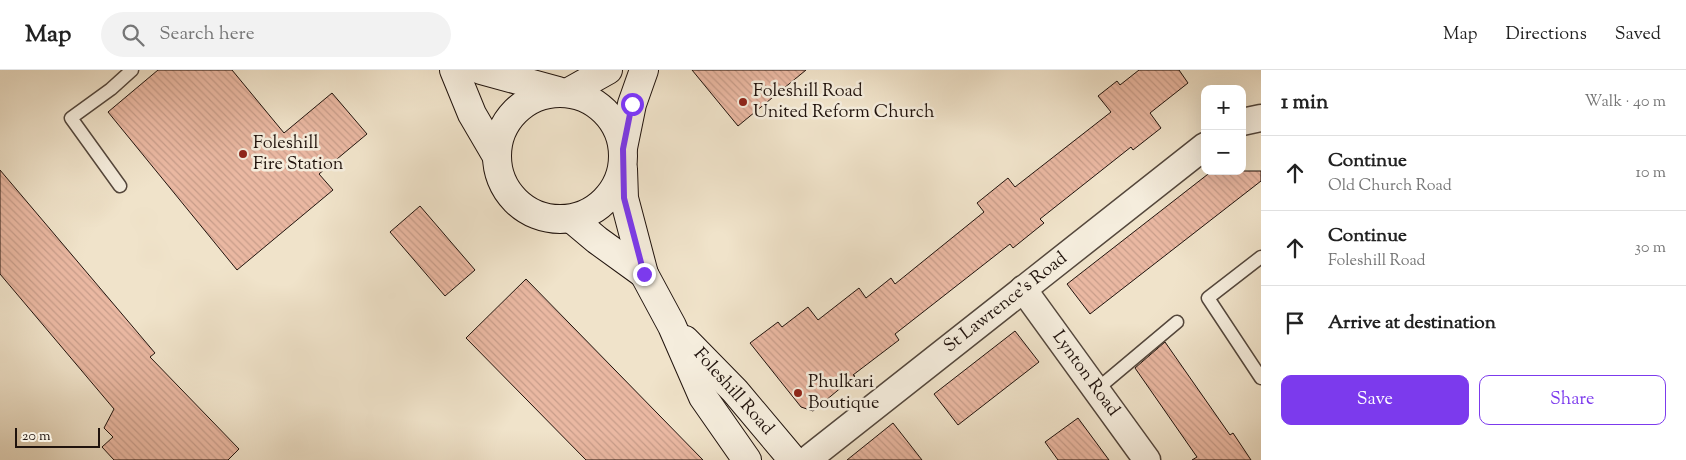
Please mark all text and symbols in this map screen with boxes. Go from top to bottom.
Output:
search box [101,12,451,57]
text: Map [25,18,71,52]
icon: search [119,21,147,49]
text: Search here [159,21,255,48]
text: Map [1443,22,1478,48]
text: Directions [1506,22,1587,48]
text: Saved [1615,22,1661,48]
place label: Foleshill Road United Reform Church [753,79,935,126]
map controls [1201,85,1246,175]
button: + [1201,85,1246,130]
text: 1 min [1281,88,1328,118]
text: Walk · 40 m [1585,91,1666,114]
route start [621,93,644,116]
marker: Foleshill Road United Reform Church [737,96,749,108]
button: − [1201,130,1246,175]
place label: Foleshill Fire Station [253,131,344,178]
marker: Foleshill Fire Station [237,148,249,160]
text: Continue [1328,148,1407,175]
icon: ahead [1281,159,1309,187]
text: 10 m [1636,162,1666,185]
text: Old Church Road [1328,175,1452,198]
text: Continue [1328,223,1407,250]
icon: ahead [1281,234,1309,262]
text: 30 m [1635,237,1666,260]
street label: St Lawrence's Road [939,246,1073,360]
text: Foleshill Road [1328,250,1426,273]
route end [633,263,656,286]
icon: arrive [1281,309,1309,337]
text: Arrive at destination [1328,310,1496,337]
street label: Lynton Road [1045,326,1125,422]
street label: Foleshill Road [687,343,779,441]
place label: Phulkari Boutique [808,370,879,417]
button: Save [1281,375,1469,425]
button: Share [1479,375,1666,425]
marker: Phulkari Boutique [792,387,804,399]
scale bar [15,425,100,448]
text: 20 m [22,427,51,447]

